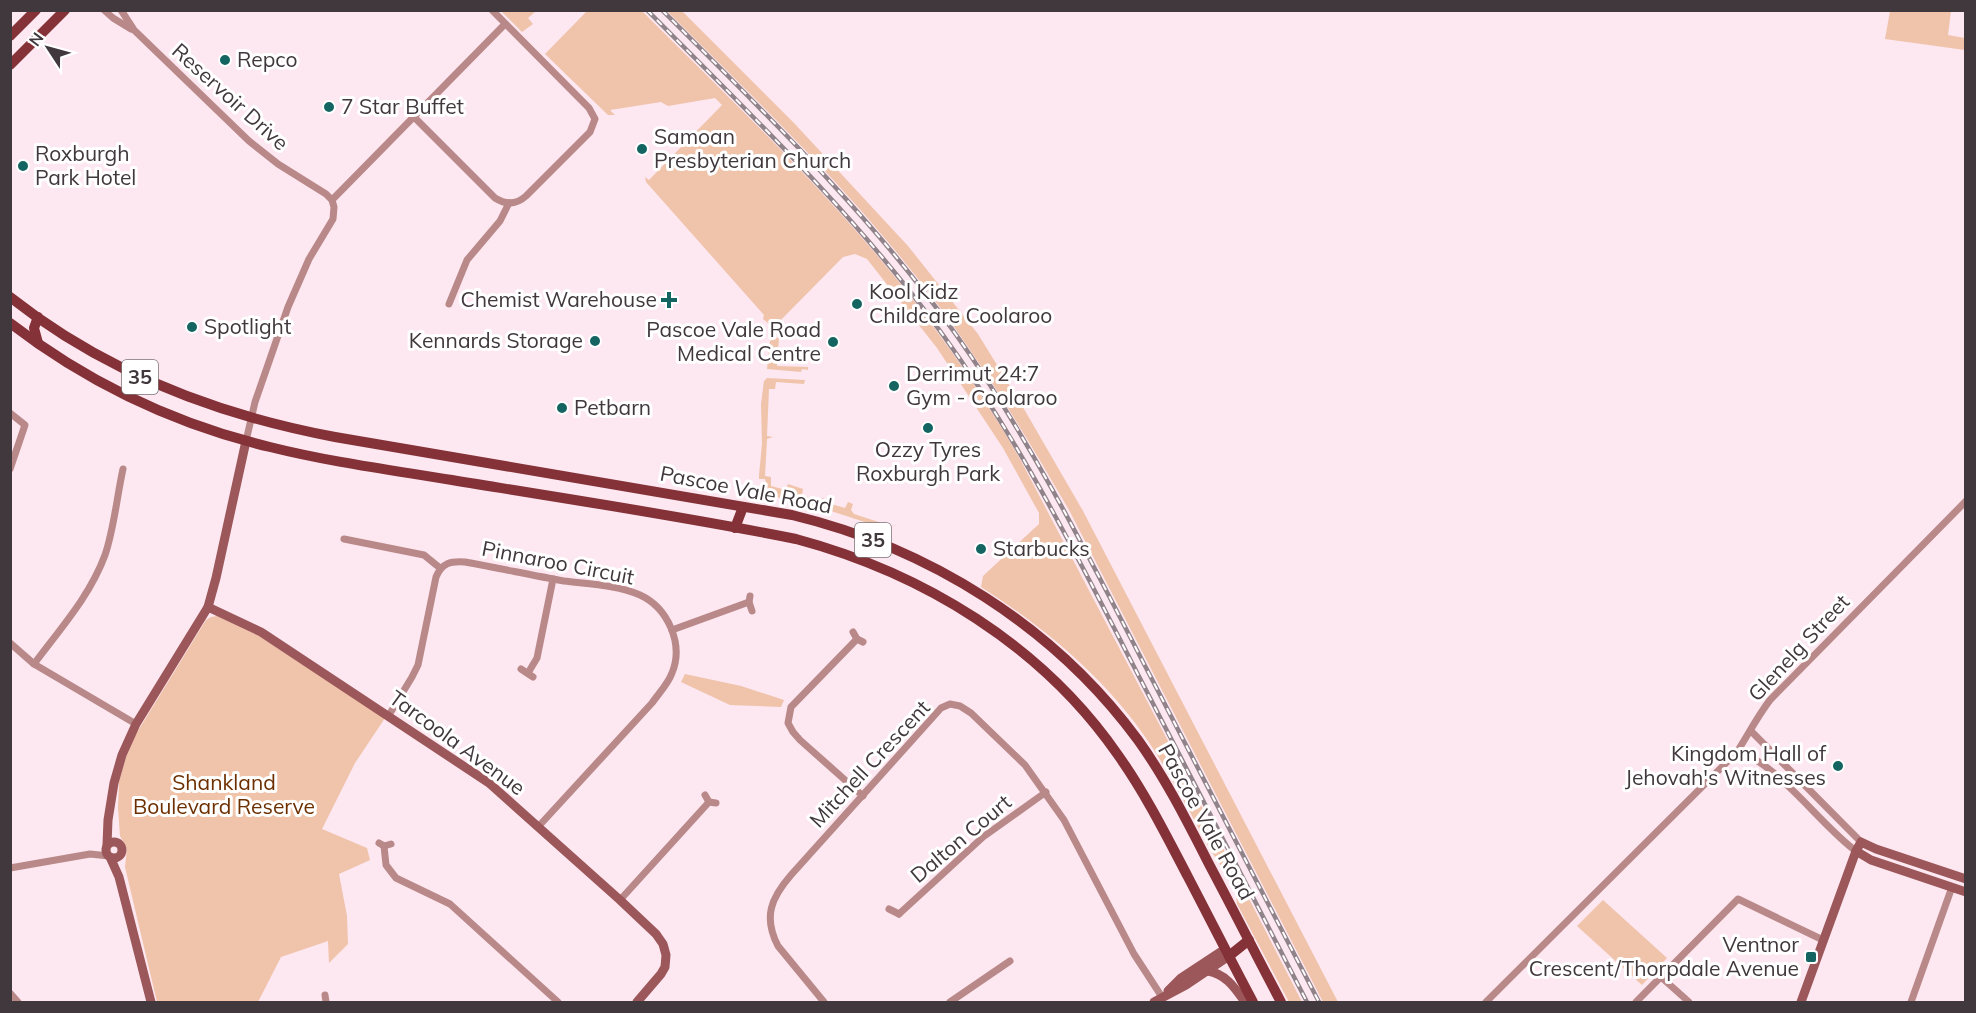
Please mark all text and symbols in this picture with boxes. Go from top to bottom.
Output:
north arrow [18,18,78,78]
text: N [24,28,48,50]
street label: Reservoir Drive [167,37,294,155]
place label: Repco [237,46,298,72]
marker: Repco [218,53,232,67]
place label: 7 Star Buffet [341,93,464,119]
marker: 7 Star Buffet [322,100,336,114]
place label: Samoan Presbyterian Church [654,123,851,173]
place label: Roxburgh Park Hotel [35,140,136,190]
marker: Samoan Presbyterian Church [635,142,649,156]
marker: Roxburgh Park Hotel [16,159,30,173]
place label: Kool Kidz Childcare Coolaroo [869,278,1052,328]
place label: Chemist Warehouse [460,286,657,312]
marker: Chemist Warehouse [662,293,676,307]
marker: Kool Kidz Childcare Coolaroo [850,297,864,311]
place label: Spotlight [204,313,291,339]
place label: Pascoe Vale Road Medical Centre [646,316,821,366]
marker: Spotlight [185,320,199,334]
place label: Kennards Storage [409,327,583,353]
marker: Kennards Storage [588,334,602,348]
marker: Pascoe Vale Road Medical Centre [826,335,840,349]
road number: 35 [122,360,158,394]
place label: Derrimut 24:7 Gym - Coolaroo [906,360,1058,410]
marker: Derrimut 24:7 Gym - Coolaroo [887,379,901,393]
place label: Petbarn [574,394,651,420]
marker: Petbarn [555,401,569,415]
marker: Ozzy Tyres Roxburgh Park [921,421,935,435]
place label: Ozzy Tyres Roxburgh Park [856,436,1000,486]
street label: Pascoe Vale Road [658,460,834,518]
road number: 35 [855,523,891,557]
street label: Pinnaroo Circuit [480,535,637,590]
place label: Starbucks [993,535,1090,561]
marker: Starbucks [974,542,988,556]
street label: Glenelg Street [1742,588,1854,706]
street label: Tarcoola Avenue [385,684,531,800]
street label: Mitchell Crescent [804,694,935,832]
street label: Pascoe Vale Road [1153,739,1261,904]
place label: Kingdom Hall of Jehovah's Witnesses [1625,740,1827,790]
marker: Kingdom Hall of Jehovah's Witnesses [1831,759,1845,773]
park label: Shankland Boulevard Reserve [133,769,315,819]
street label: Dalton Court [905,789,1016,888]
place label: Ventnor Crescent/Thorpdale Avenue [1529,931,1799,981]
marker: Ventnor Crescent/Thorpdale Avenue [1804,950,1818,964]

